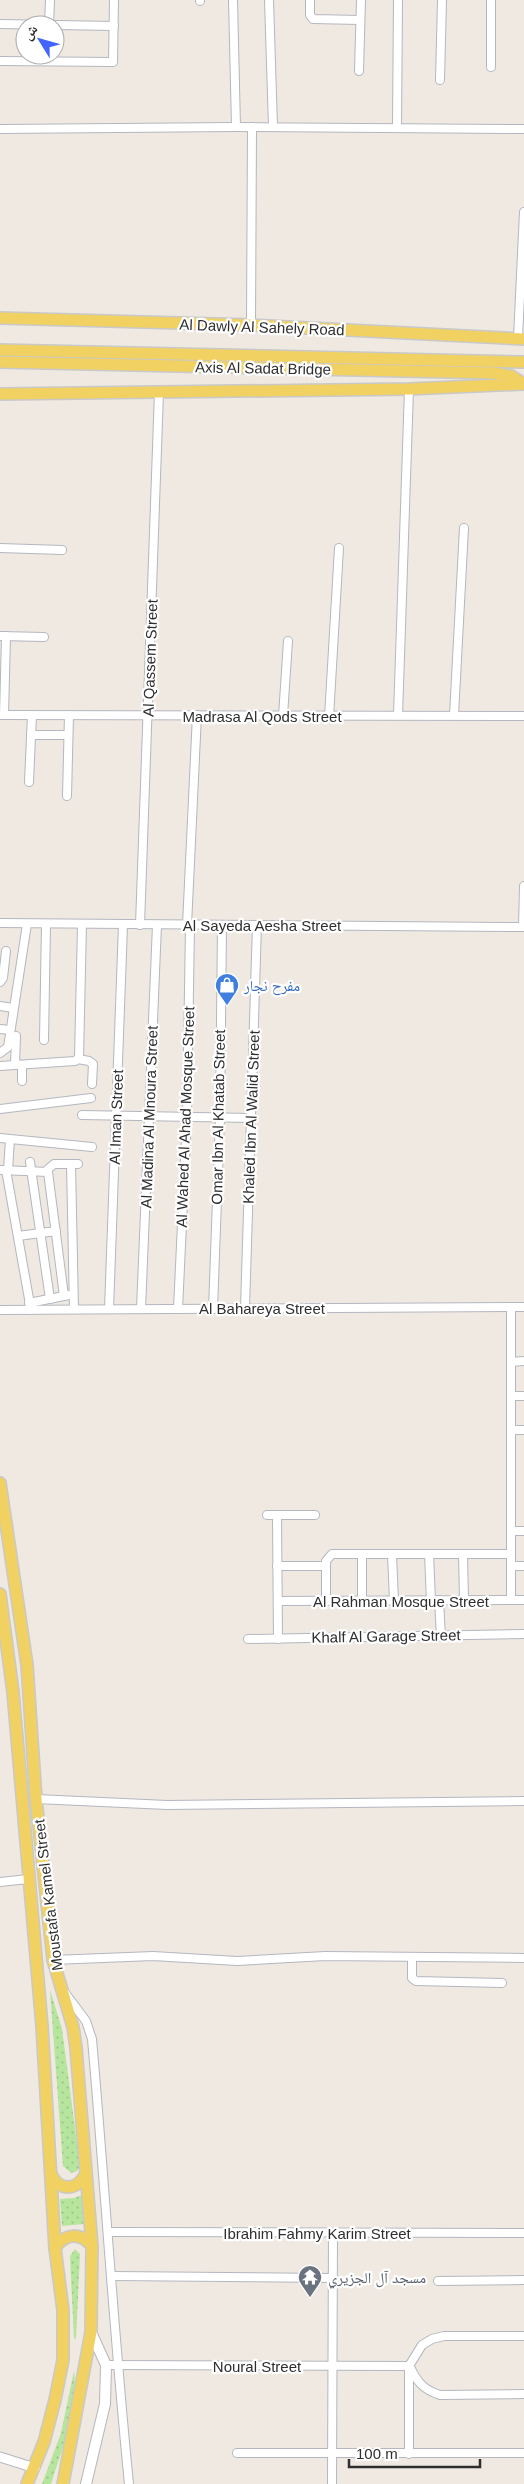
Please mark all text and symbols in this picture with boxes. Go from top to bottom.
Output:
north arrow [15,15,65,65]
text: ش [19,21,41,44]
street label: Al Dawly Al Sahely Road [179,316,345,338]
street label: Axis Al Sadat Bridge [195,358,331,378]
street label: Al Qassem Street [139,598,161,717]
street label: Madrasa Al Qods Street [182,708,342,725]
street label: Al Sayeda Aesha Street [183,917,342,934]
shop icon: مفرح نجار [214,972,240,1006]
place label: مفرح نجار [243,977,300,996]
street label: Al Wahed Al Ahad Mosque Street [173,1005,197,1228]
street label: Al Madina Al Mnoura Street [137,1025,161,1209]
street label: Omar Ibn Al Khatab Street [208,1028,228,1205]
street label: Khaled Ibn Al Walid Street [239,1029,263,1204]
street label: Al Iman Street [106,1068,126,1165]
street label: Al Bahareya Street [199,1300,326,1317]
street label: Al Rahman Mosque Street [313,1593,490,1610]
street label: Khalf Al Garage Street [311,1626,462,1646]
street label: Moustafa Kamel Street [30,1817,66,1972]
street label: Ibrahim Fahmy Karim Street [223,2225,412,2242]
temple icon: مسجد آل الجزيري [297,2264,323,2298]
place label: مسجد آل الجزيري [328,2269,426,2289]
street label: Noural Street [213,2358,302,2375]
scale bar [349,2436,480,2468]
text: 100 m [356,2445,398,2462]

